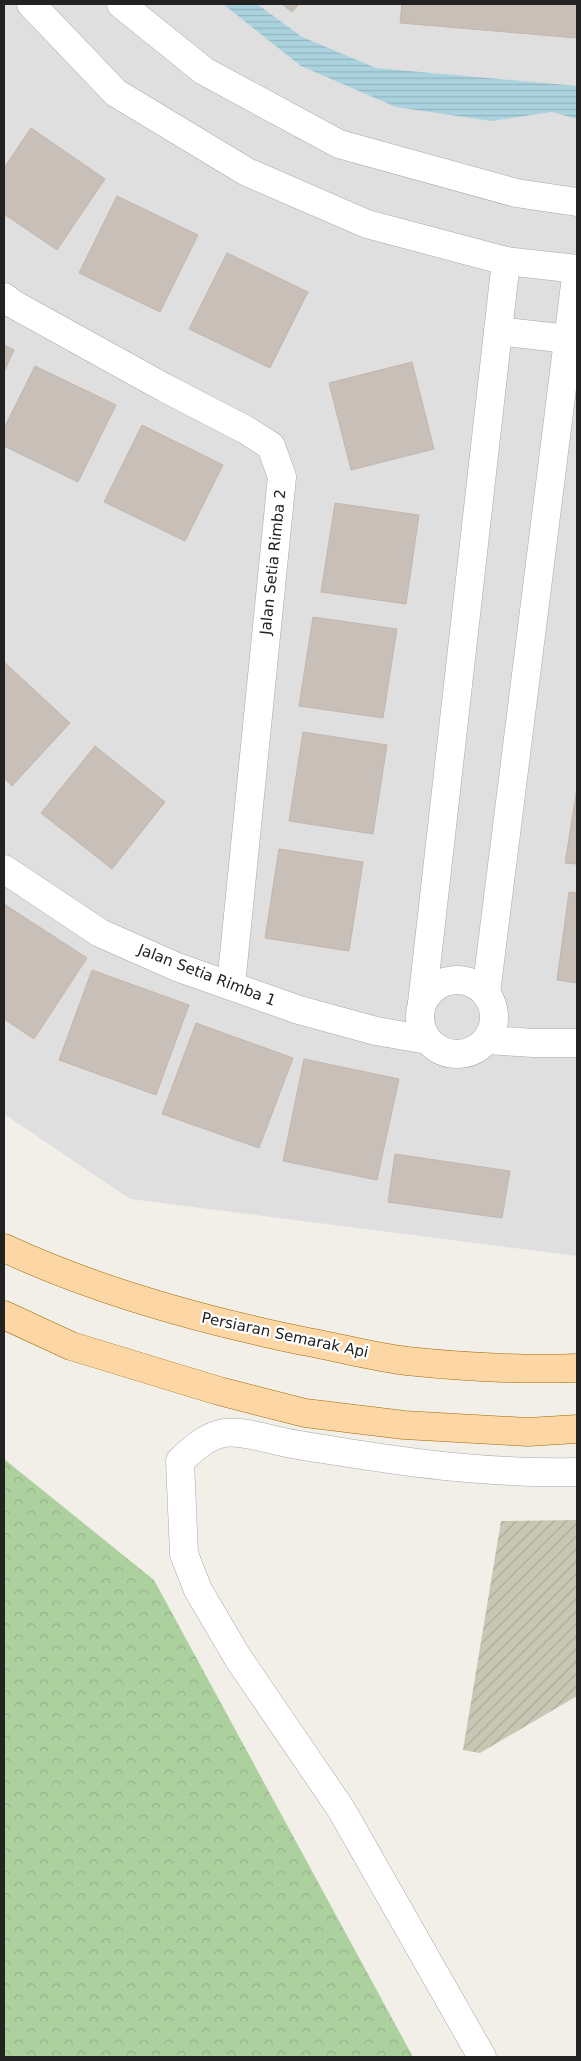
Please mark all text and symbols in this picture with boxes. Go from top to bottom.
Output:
street label: Jalan Setia Rimba 2 [256,488,290,637]
street label: Jalan Setia Rimba 1 [135,940,278,1010]
street label: Persiaran Semarak Api [200,1309,370,1361]

